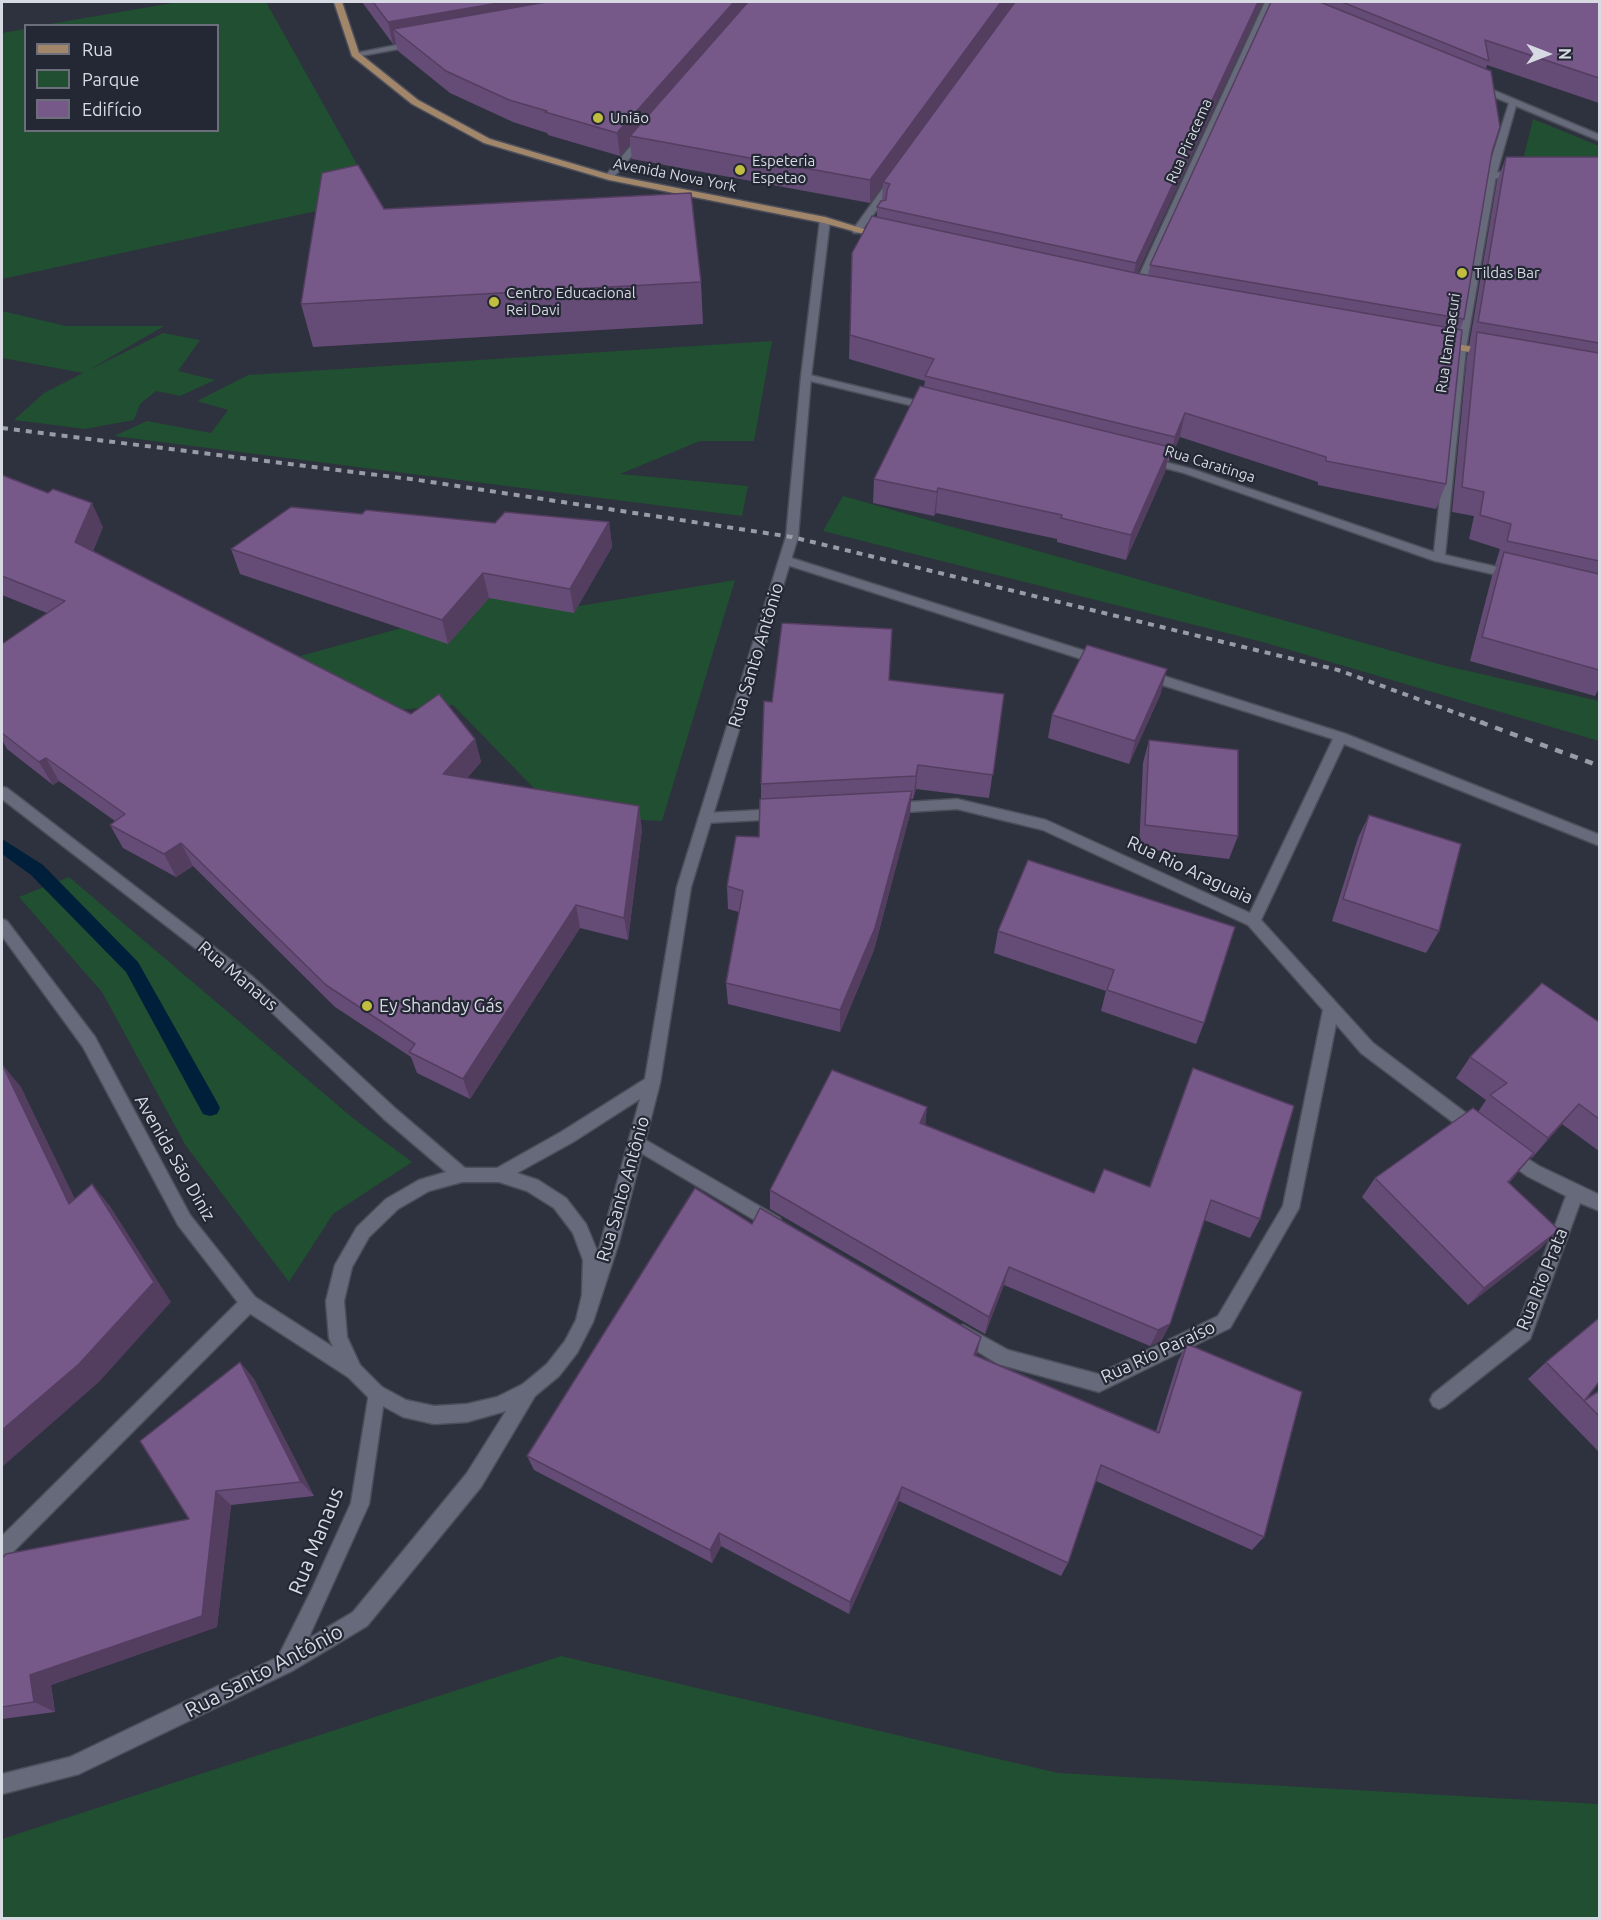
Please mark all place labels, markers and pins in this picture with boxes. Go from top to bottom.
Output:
place label: União [610,109,649,127]
marker: União [591,111,605,125]
place label: Espeteria Espetao [752,152,815,187]
marker: Espeteria Espetao [733,163,747,177]
place label: Tildas Bar [1474,264,1540,282]
marker: Tildas Bar [1455,266,1469,280]
place label: Centro Educacional Rei Davi [506,284,636,319]
marker: Centro Educacional Rei Davi [487,295,501,309]
place label: Ey Shanday Gás [379,995,502,1017]
marker: Ey Shanday Gás [360,999,374,1013]

